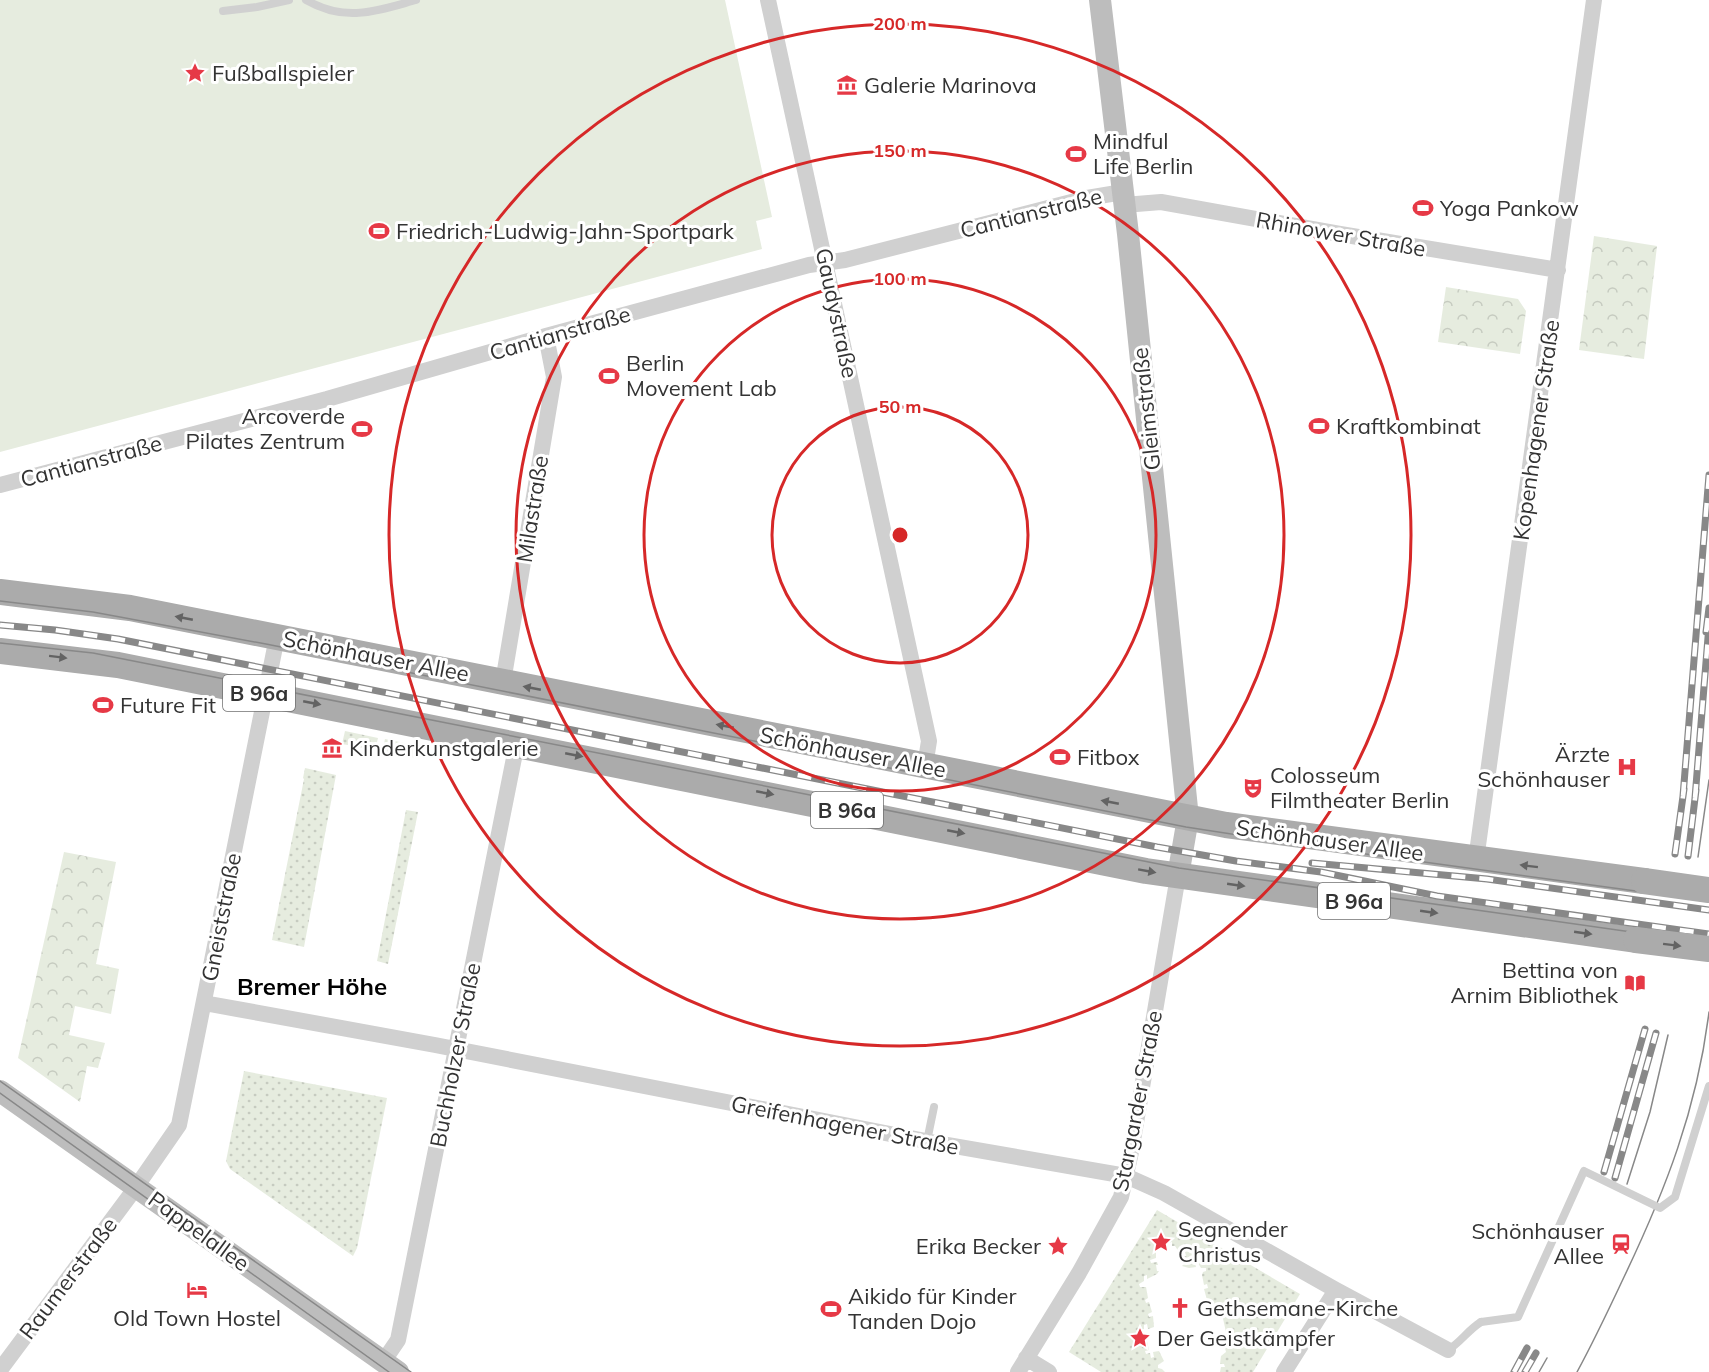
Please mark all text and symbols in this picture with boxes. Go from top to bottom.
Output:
text: 200 m [873,12,927,35]
place label: Fußballspieler [212,59,354,87]
place icon: Fußballspieler [183,61,207,85]
place label: Galerie Marinova [864,71,1037,99]
museum icon: Galerie Marinova [835,73,859,97]
place label: Mindful Life Berlin [1093,127,1193,180]
text: 150 m [873,139,927,162]
sports icon: Mindful Life Berlin [1064,142,1088,166]
street label: Cantianstraße [957,182,1105,244]
place label: Yoga Pankow [1439,194,1579,222]
sports icon: Yoga Pankow [1411,196,1435,220]
street label: Rhinower Straße [1254,205,1428,263]
place label: Friedrich-Ludwig-Jahn-Sportpark [396,217,734,245]
sports icon: Friedrich-Ludwig-Jahn-Sportpark [367,219,391,243]
street label: Gaudystraße [810,245,864,381]
text: 100 m [873,267,927,290]
street label: Cantianstraße [486,300,634,366]
street label: Kopenhagener Straße [1507,318,1565,542]
street label: Gleimstraße [1126,346,1166,472]
place label: Berlin Movement Lab [626,349,777,402]
sports icon: Berlin Movement Lab [597,364,621,388]
text: 50 m [879,395,921,418]
place label: Arcoverde Pilates Zentrum [185,402,345,455]
place label: Kraftkombinat [1336,412,1481,440]
sports icon: Kraftkombinat [1307,414,1331,438]
sports icon: Arcoverde Pilates Zentrum [350,417,374,441]
street label: Cantianstraße [17,429,165,493]
street label: Milastraße [510,453,554,565]
centre of rings [890,525,910,545]
one-way arrow [174,613,193,622]
street label: Schönhauser Allee [281,624,471,688]
one-way arrow [49,652,68,662]
road number: B 96a [223,675,295,711]
one-way arrow [522,683,541,692]
place label: Future Fit [120,691,216,719]
sports icon: Future Fit [91,693,115,717]
one-way arrow [303,699,322,708]
street label: Schönhauser Allee [758,720,948,784]
one-way arrow [715,721,734,730]
place label: Kinderkunstgalerie [349,734,538,762]
museum icon: Kinderkunstgalerie [320,736,344,760]
place label: Ärzte Schönhauser [1477,740,1610,793]
place label: Fitbox [1077,743,1140,771]
sports icon: Fitbox [1048,745,1072,769]
one-way arrow [565,751,584,760]
hospital icon: Ärzte Schönhauser [1615,755,1639,779]
place label: Colosseum Filmtheater Berlin [1270,761,1449,814]
theatre icon: Colosseum Filmtheater Berlin [1241,776,1265,800]
one-way arrow [756,789,774,799]
road number: B 96a [811,792,883,828]
one-way arrow [1100,797,1119,806]
street label: Schönhauser Allee [1235,813,1425,867]
one-way arrow [947,828,966,837]
street label: Gneiststraße [195,850,247,984]
one-way arrow [1519,861,1538,871]
one-way arrow [1138,867,1157,876]
one-way arrow [1226,880,1245,889]
road number: B 96a [1318,883,1390,919]
one-way arrow [1419,908,1438,917]
one-way arrow [1573,929,1592,938]
one-way arrow [1663,940,1682,950]
place label: Bettina von Arnim Bibliothek [1450,956,1619,1009]
street label: Buchholzer Straße [423,960,487,1150]
district label: Bremer Höhe [237,971,387,1001]
library icon: Bettina von Arnim Bibliothek [1623,971,1647,995]
street label: Stargarder Straße [1106,1008,1168,1194]
street label: Greifenhagener Straße [729,1089,961,1161]
street label: Pappelallee [143,1185,255,1277]
street label: Raumerstraße [13,1211,123,1345]
place label: Segnender Christus [1178,1215,1288,1268]
place label: Schönhauser Allee [1471,1217,1604,1270]
place icon: Segnender Christus [1149,1230,1173,1254]
place label: Erika Becker [916,1232,1041,1260]
station icon: Schönhauser Allee [1609,1232,1633,1256]
place icon: Erika Becker [1046,1234,1070,1258]
hotel icon: Old Town Hostel [185,1278,209,1302]
place label: Aikido für Kinder Tanden Dojo [848,1282,1017,1335]
place label: Gethsemane-Kirche [1197,1294,1398,1322]
church icon: Gethsemane-Kirche [1168,1296,1192,1320]
sports icon: Aikido für Kinder Tanden Dojo [819,1297,843,1321]
place label: Old Town Hostel [113,1304,281,1332]
place label: Der Geistkämpfer [1157,1324,1335,1352]
place icon: Der Geistkämpfer [1128,1326,1152,1350]

